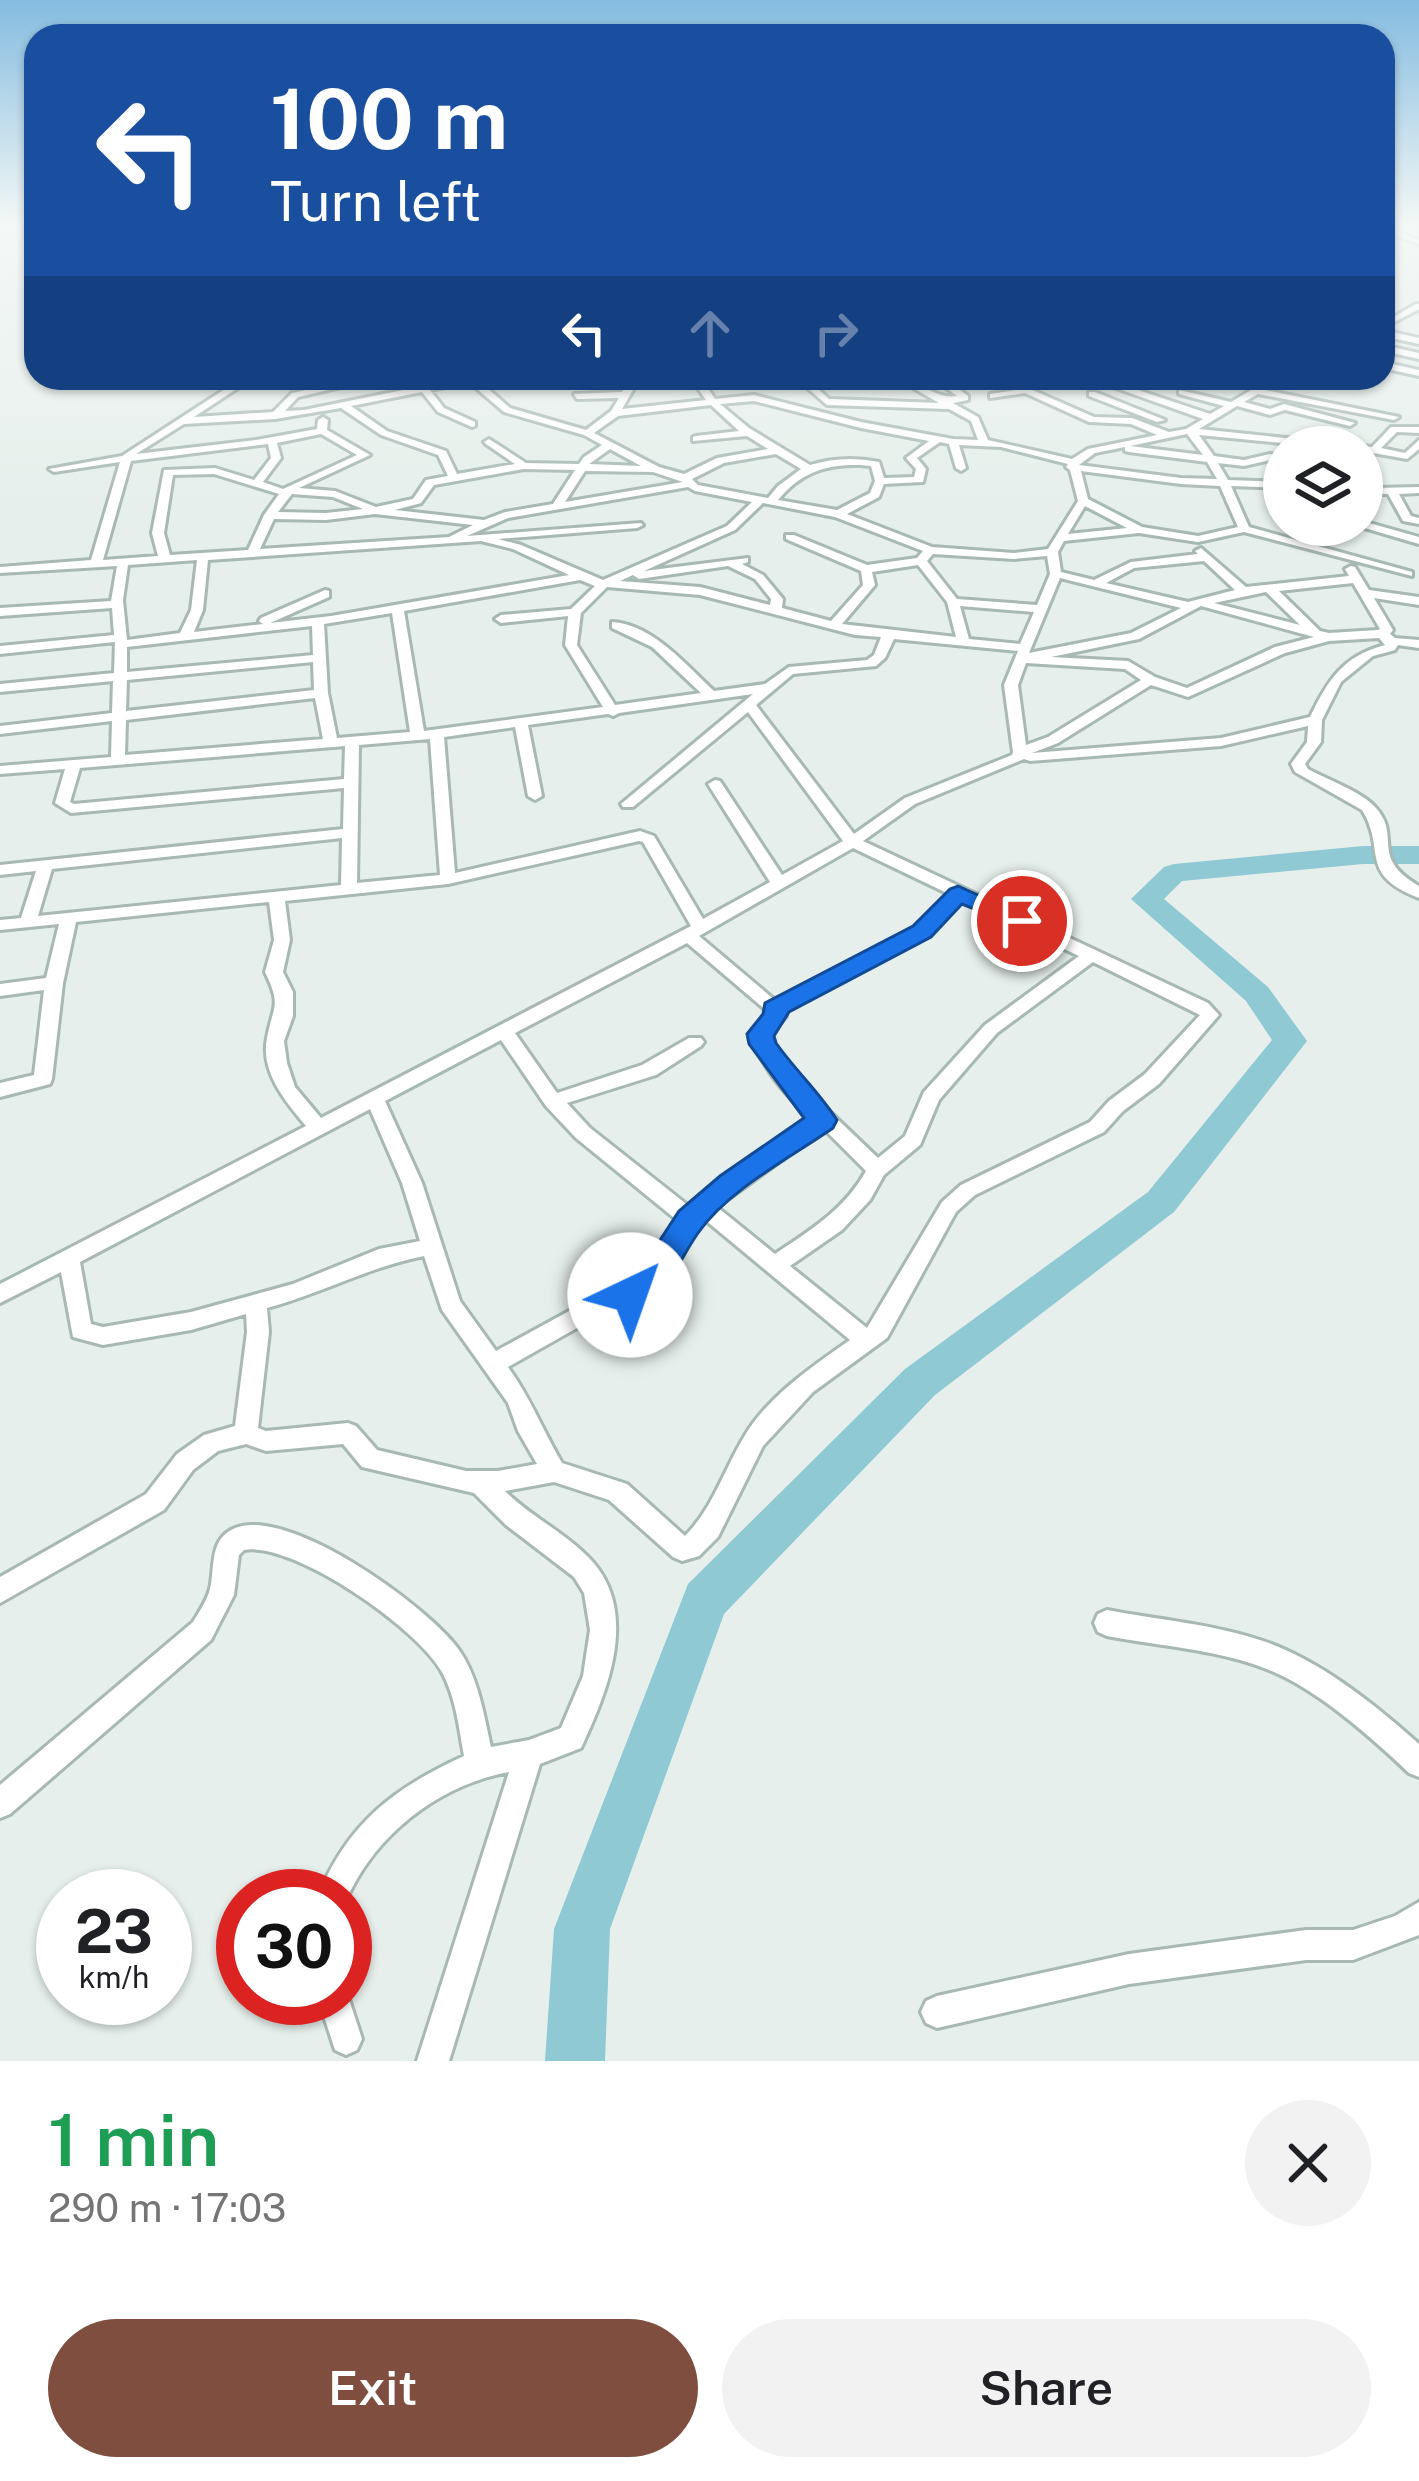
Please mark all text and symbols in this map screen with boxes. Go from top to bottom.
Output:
text: 100 m [270,69,508,168]
icon: left [72,72,228,228]
text: Turn left [270,170,481,233]
icon: left [551,300,617,366]
icon: ahead [677,300,743,366]
icon: right [803,300,869,366]
map controls [1263,426,1383,546]
button: layers [1263,426,1383,546]
pin [971,870,1073,972]
icon: arrive [989,888,1055,954]
position arrow [567,1232,693,1358]
speed limit sign: 30 [216,1869,372,2025]
text: 23 [75,1896,153,1967]
text: km/h [79,1959,149,1995]
text: 1 min [48,2098,219,2182]
button: close [1245,2100,1371,2226]
text: 290 m · 17:03 [48,2185,286,2231]
button: Exit [48,2319,698,2457]
button: Share [722,2319,1371,2457]

